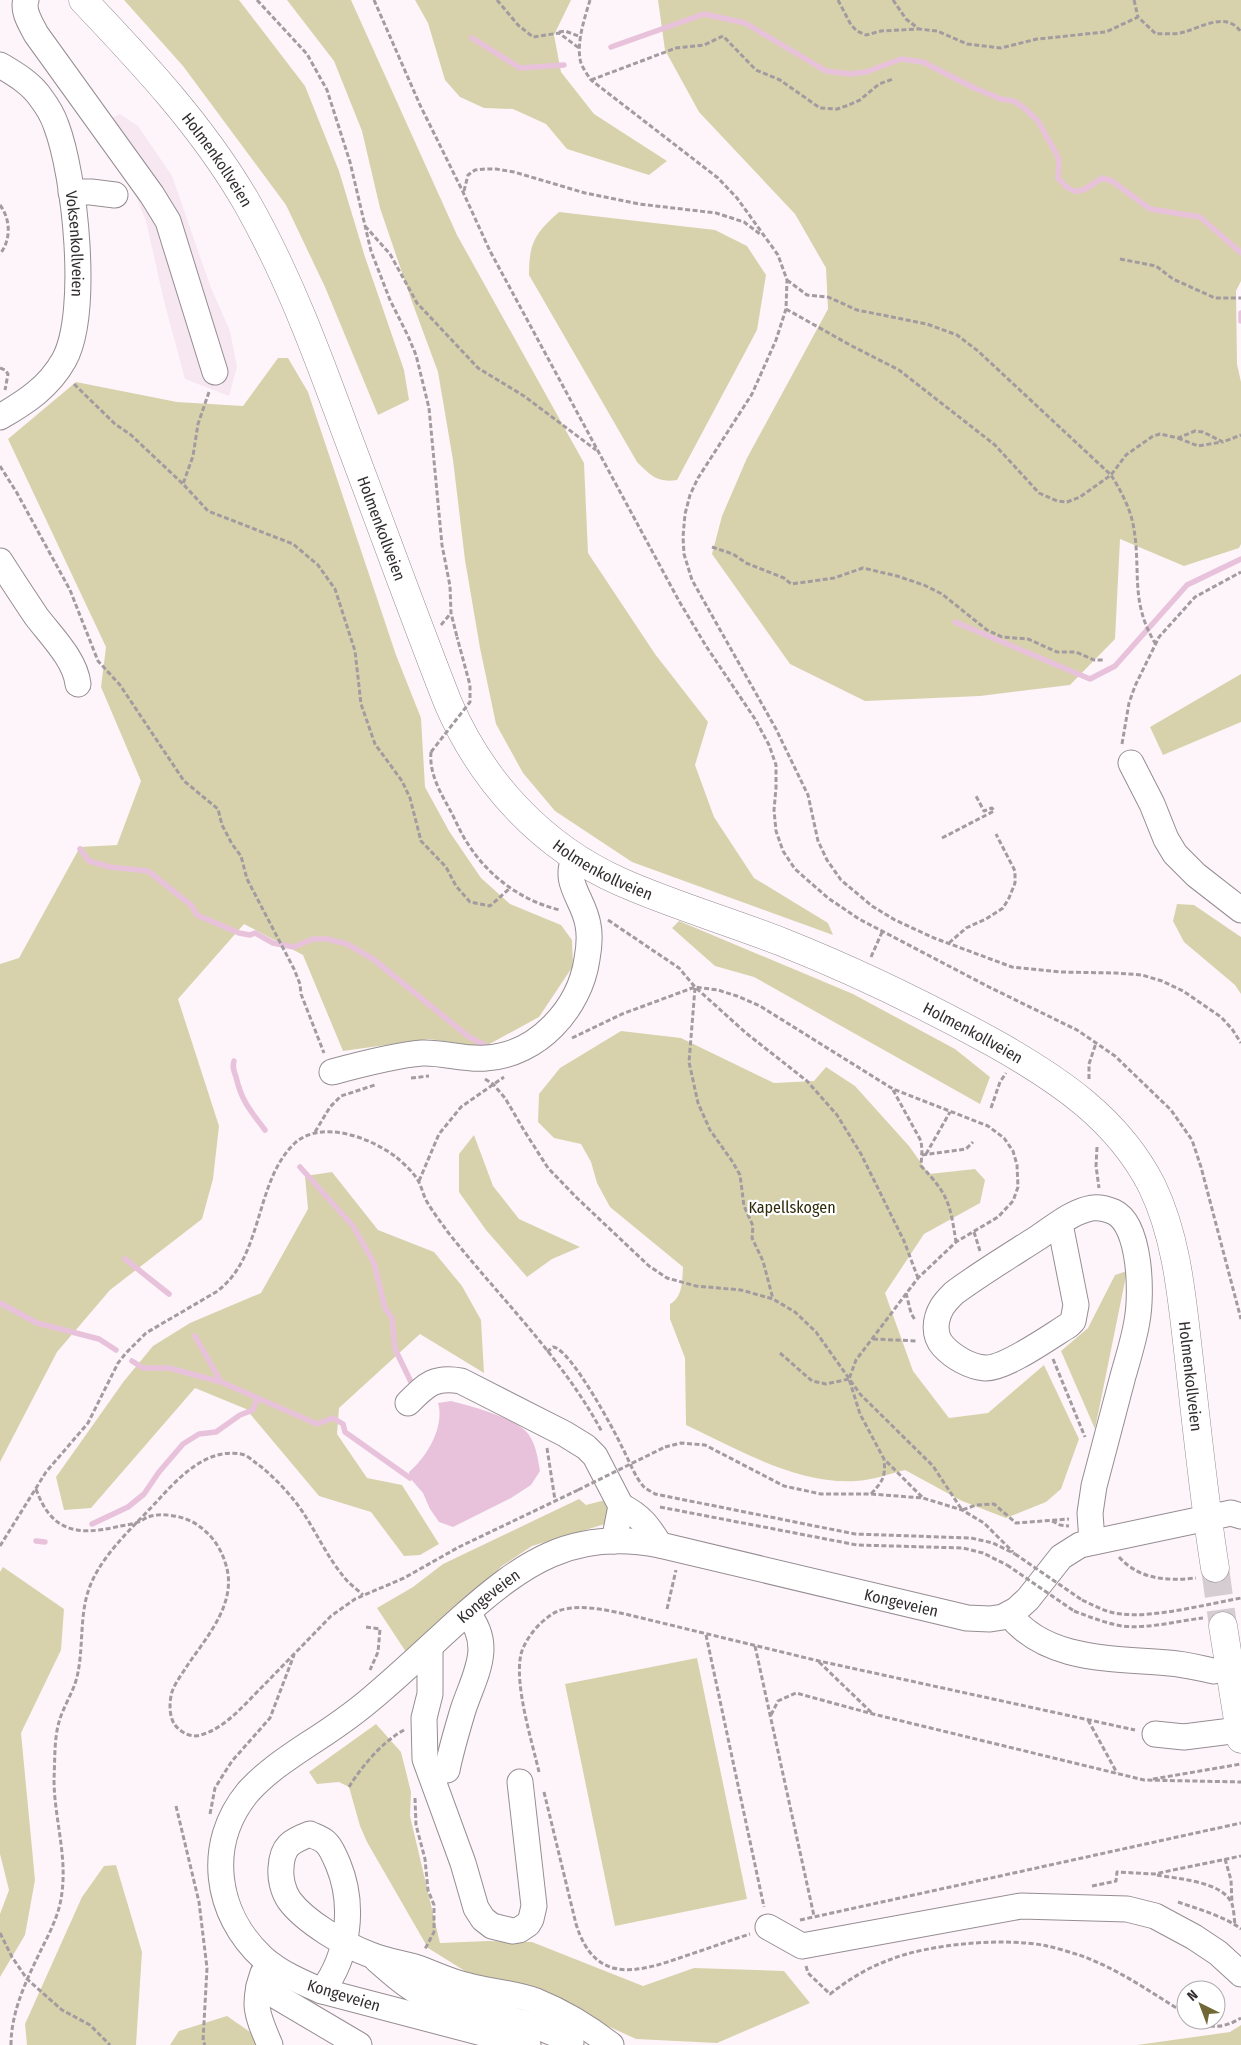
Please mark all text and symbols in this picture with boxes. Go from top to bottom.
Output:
street label: Holmenkollveien [178,109,256,210]
street label: Voksenkollveien [62,190,87,297]
street label: Holmenkollveien [353,473,409,583]
street label: Holmenkollveien [549,836,655,904]
street label: Holmenkollveien [920,998,1026,1068]
park label: Kapellskogen [748,1198,836,1217]
street label: Holmenkollveien [1175,1320,1206,1432]
street label: Kongeveien [453,1565,524,1627]
street label: Kongeveien [862,1585,940,1621]
street label: Kongeveien [305,1975,383,2016]
north arrow [1176,1980,1226,2030]
text: N [1184,1987,1201,2005]

